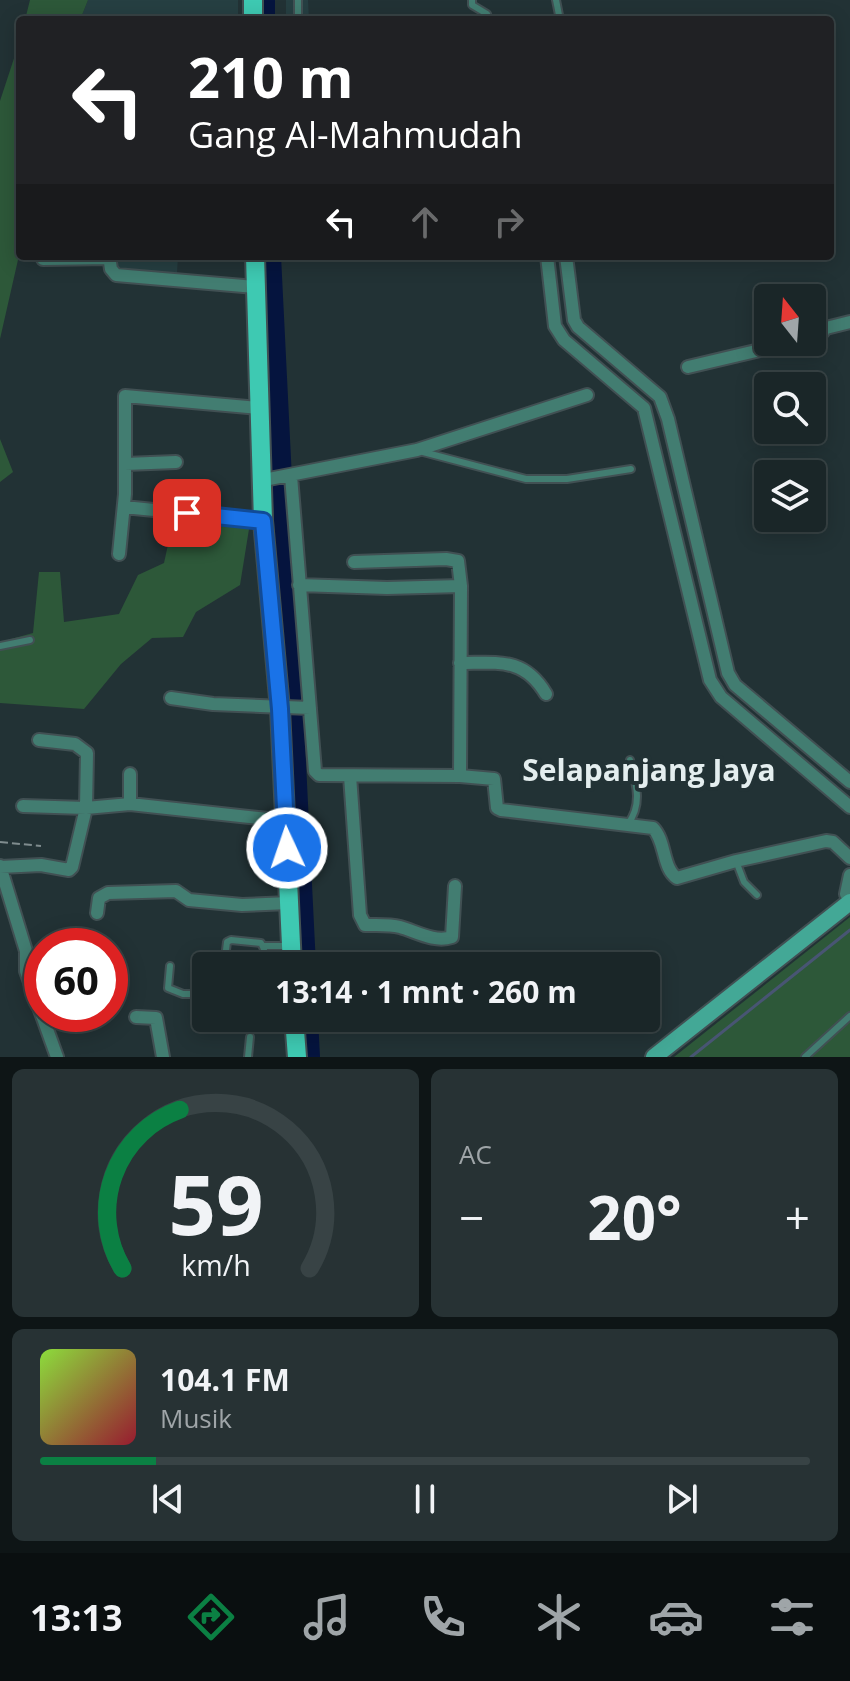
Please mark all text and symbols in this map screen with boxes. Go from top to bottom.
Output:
text: 210 m [188,38,354,114]
icon: left [56,48,160,152]
text: Gang Al-Mahmudah [188,110,523,159]
icon: left [319,200,363,244]
icon: ahead [403,200,447,244]
icon: right [487,200,531,244]
north arrow [754,284,826,356]
map controls [754,284,826,532]
button: search [754,372,826,444]
button: layers [754,460,826,532]
pin [153,479,221,547]
icon: arrive [165,491,209,535]
district label: Selapanjang Jaya [522,749,776,790]
position arrow [245,806,329,890]
speed limit sign: 60 [24,928,128,1032]
text: 13:14 · 1 mnt · 260 m [275,971,577,1012]
text: AC [459,1136,492,1172]
text: 59 [168,1146,263,1259]
text: 20° [587,1176,682,1258]
text: − [459,1187,484,1247]
text: + [785,1187,810,1247]
text: km/h [181,1245,250,1284]
text: 104.1 FM [160,1359,290,1400]
text: Musik [160,1400,232,1436]
icon: previous [146,1477,190,1521]
icon: pause [403,1477,447,1521]
icon: next [660,1477,704,1521]
icon: directions [183,1589,239,1645]
icon: music [299,1589,355,1645]
icon: phone [415,1589,471,1645]
icon: climate [531,1589,587,1645]
icon: car [648,1589,704,1645]
icon: filters [764,1589,820,1645]
text: 13:13 [30,1593,123,1642]

